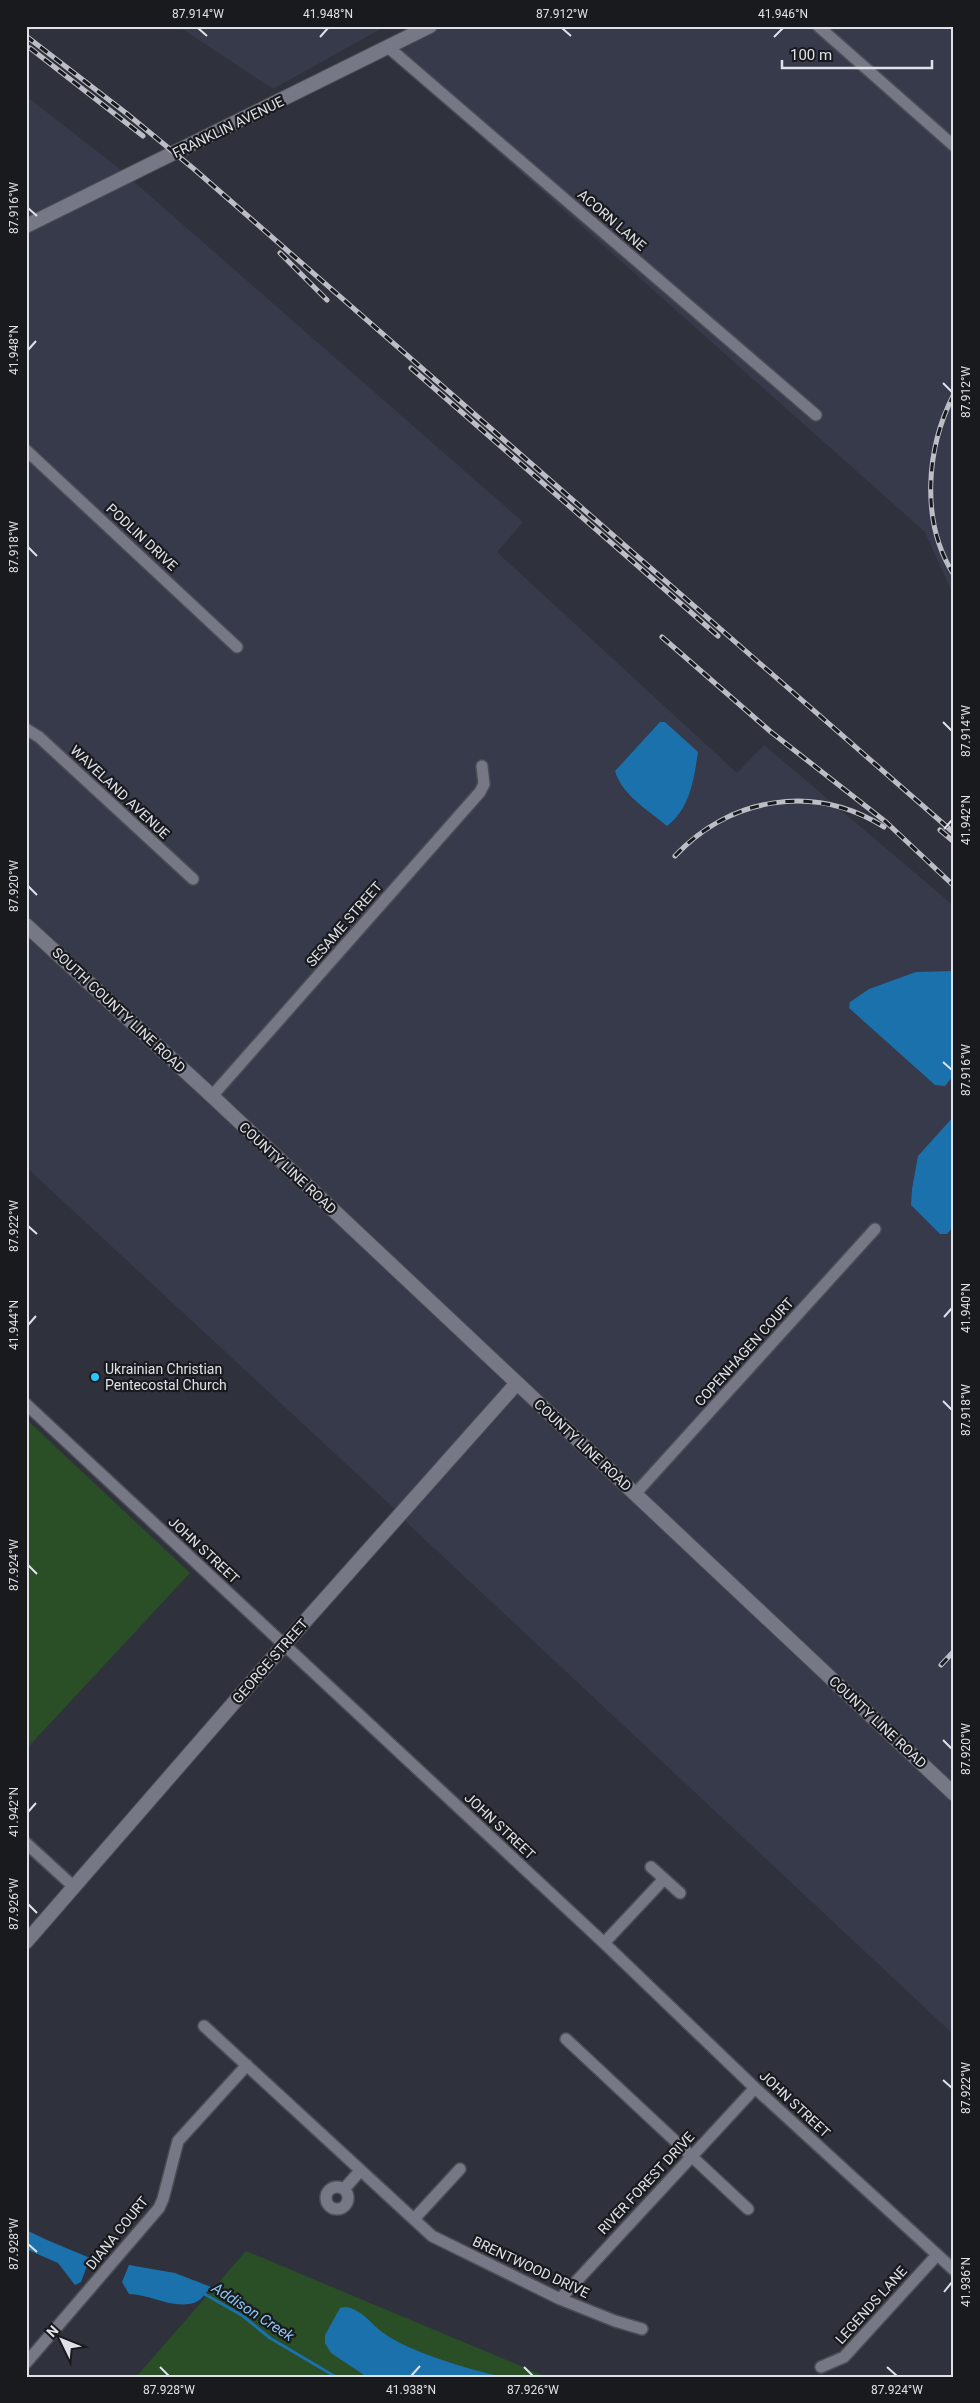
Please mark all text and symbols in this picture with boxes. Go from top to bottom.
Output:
text: 87.914°W [172,7,224,21]
text: 41.948°N [303,7,353,21]
text: 87.912°W [536,7,588,21]
text: 41.946°N [758,7,808,21]
scale bar [782,38,932,70]
text: 100 m [790,46,832,64]
street label: FRANKLIN AVENUE [170,93,286,161]
text: 87.916°W [7,182,21,234]
street label: ACORN LANE [575,186,649,254]
text: 41.948°N [7,325,21,375]
text: 87.912°W [959,366,973,418]
street label: PODLIN DRIVE [103,500,181,574]
text: 87.918°W [7,521,21,573]
text: 87.914°W [959,705,973,757]
street label: WAVELAND AVENUE [67,742,173,842]
text: 41.942°N [959,795,973,845]
text: 87.920°W [7,860,21,912]
street label: SESAME STREET [303,878,386,970]
street label: SOUTH COUNTY LINE ROAD [49,944,189,1076]
text: 87.916°W [959,1044,973,1096]
street label: COUNTY LINE ROAD [236,1119,340,1217]
text: 87.922°W [7,1200,21,1252]
text: 41.940°N [959,1283,973,1333]
street label: COPENHAGEN COURT [691,1294,797,1409]
text: 41.944°N [7,1300,21,1350]
place label: Ukrainian Christian Pentecostal Church [105,1361,227,1393]
marker: Ukrainian Christian Pentecostal Church [89,1371,101,1383]
text: 87.918°W [959,1384,973,1436]
street label: COUNTY LINE ROAD [531,1396,635,1494]
street label: JOHN STREET [165,1513,243,1587]
text: 87.924°W [7,1539,21,1591]
street label: GEORGE STREET [229,1615,311,1706]
street label: COUNTY LINE ROAD [826,1673,930,1771]
text: 87.920°W [959,1723,973,1775]
text: 41.942°N [7,1787,21,1837]
street label: JOHN STREET [461,1789,539,1863]
text: 87.926°W [7,1878,21,1930]
text: 87.922°W [959,2062,973,2114]
street label: JOHN STREET [756,2067,834,2141]
street label: RIVER FOREST DRIVE [595,2129,697,2237]
street label: DIANA COURT [83,2193,152,2273]
text: 87.928°W [7,2218,21,2270]
street label: BRENTWOOD DRIVE [470,2233,592,2301]
text: 41.936°N [959,2257,973,2307]
street label: LEGENDS LANE [832,2263,910,2347]
water label: Addison Creek [208,2278,298,2345]
north arrow [38,2316,88,2366]
text: N [43,2322,62,2340]
text: 87.928°W [143,2383,195,2397]
text: 41.938°N [386,2383,436,2397]
text: 87.926°W [507,2383,559,2397]
text: 87.924°W [871,2383,923,2397]

